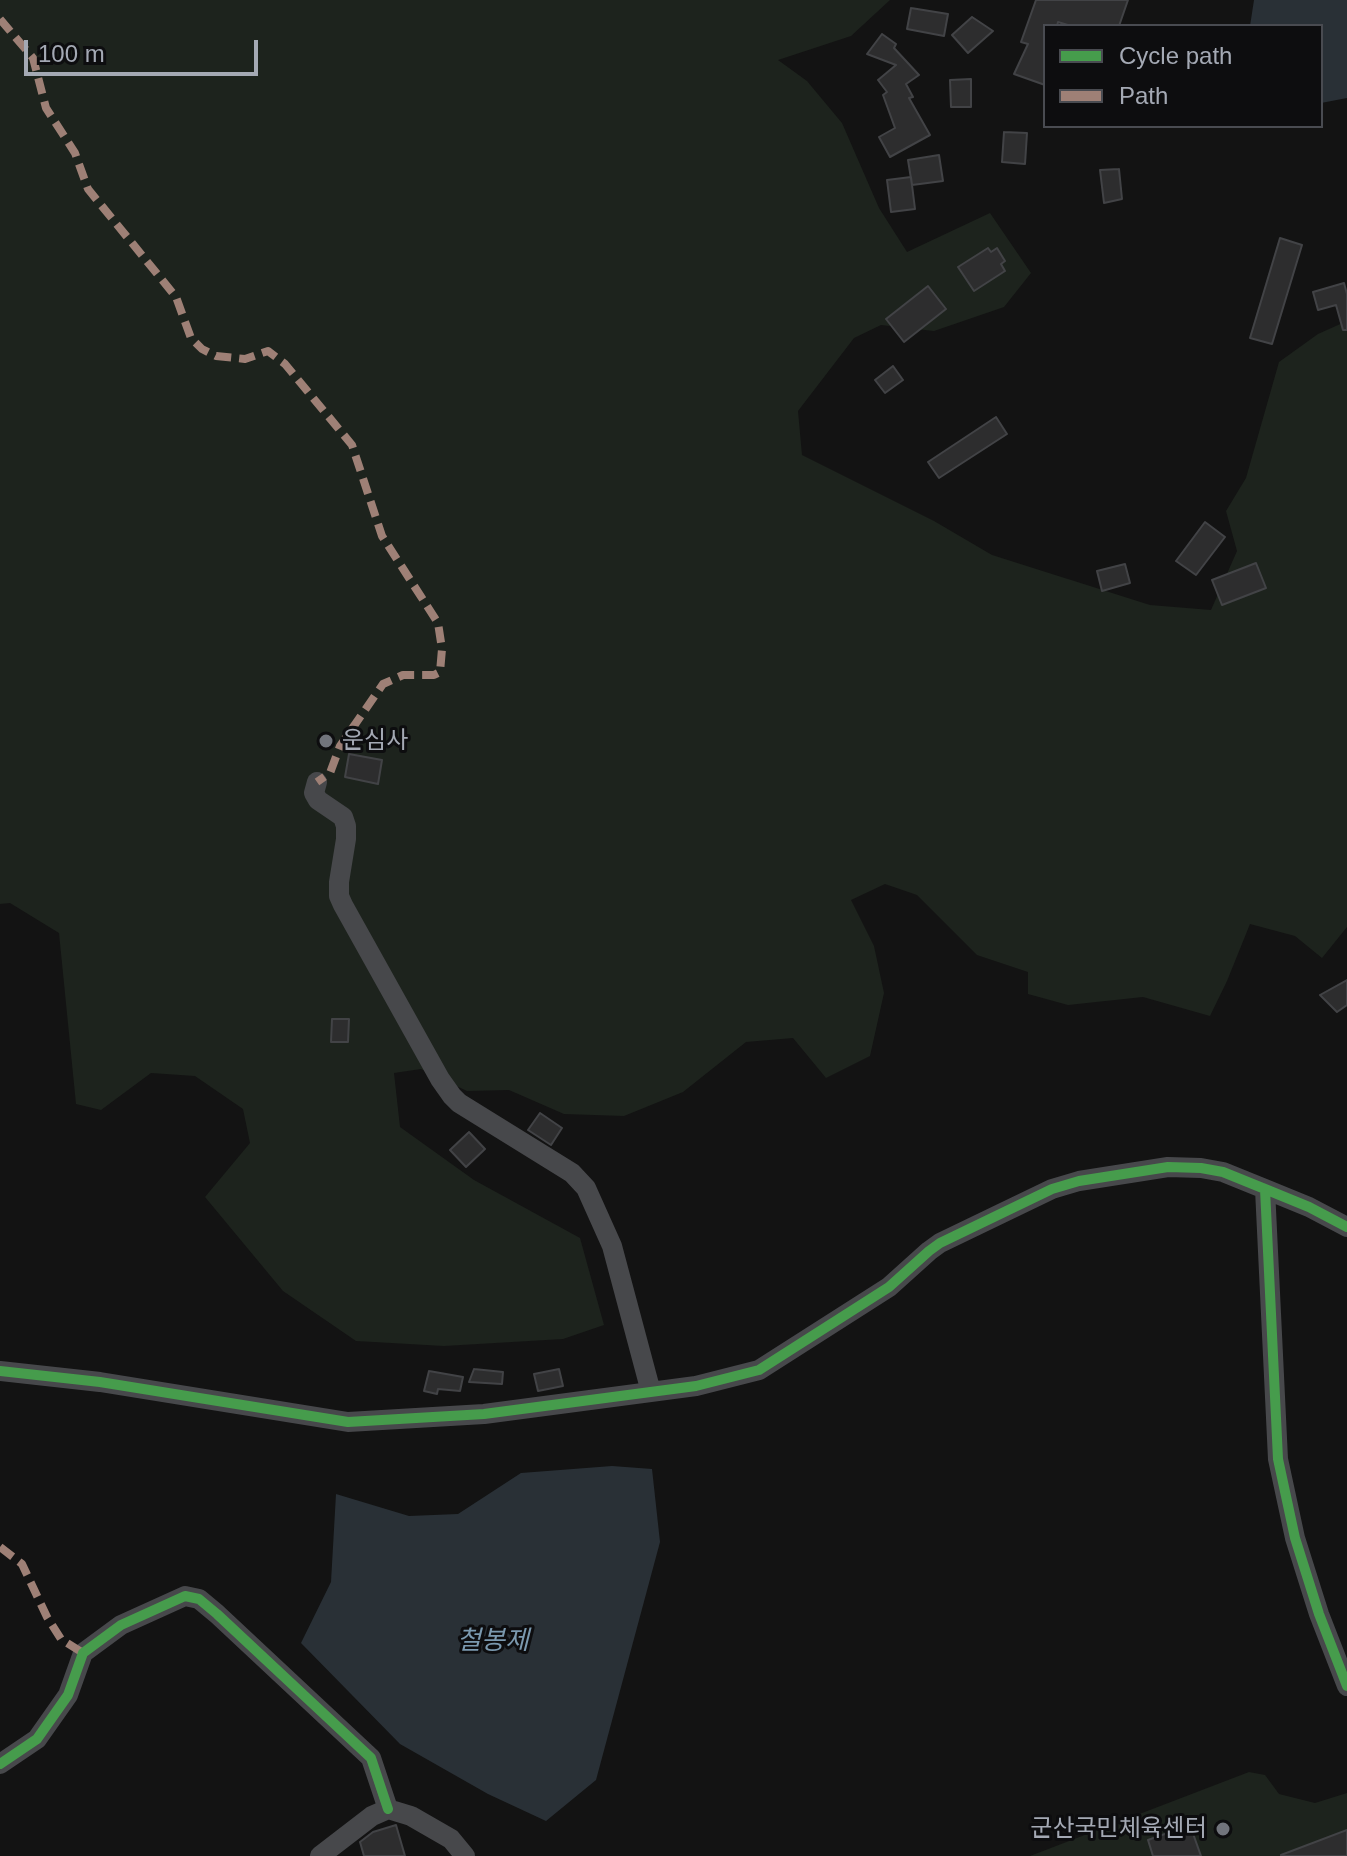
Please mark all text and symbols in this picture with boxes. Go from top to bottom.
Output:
scale bar [28,24,262,74]
legend [1043,24,1323,128]
text: 100 m [38,40,105,67]
text: Cycle path [1119,42,1232,69]
text: Path [1119,82,1168,109]
place label: 운심사 [342,727,408,755]
marker: 운심사 [317,732,335,750]
water label: 철봉제 [457,1626,529,1658]
place label: 군산국민체육센터 [1030,1815,1207,1843]
marker: 군산국민체육센터 [1214,1820,1232,1838]

